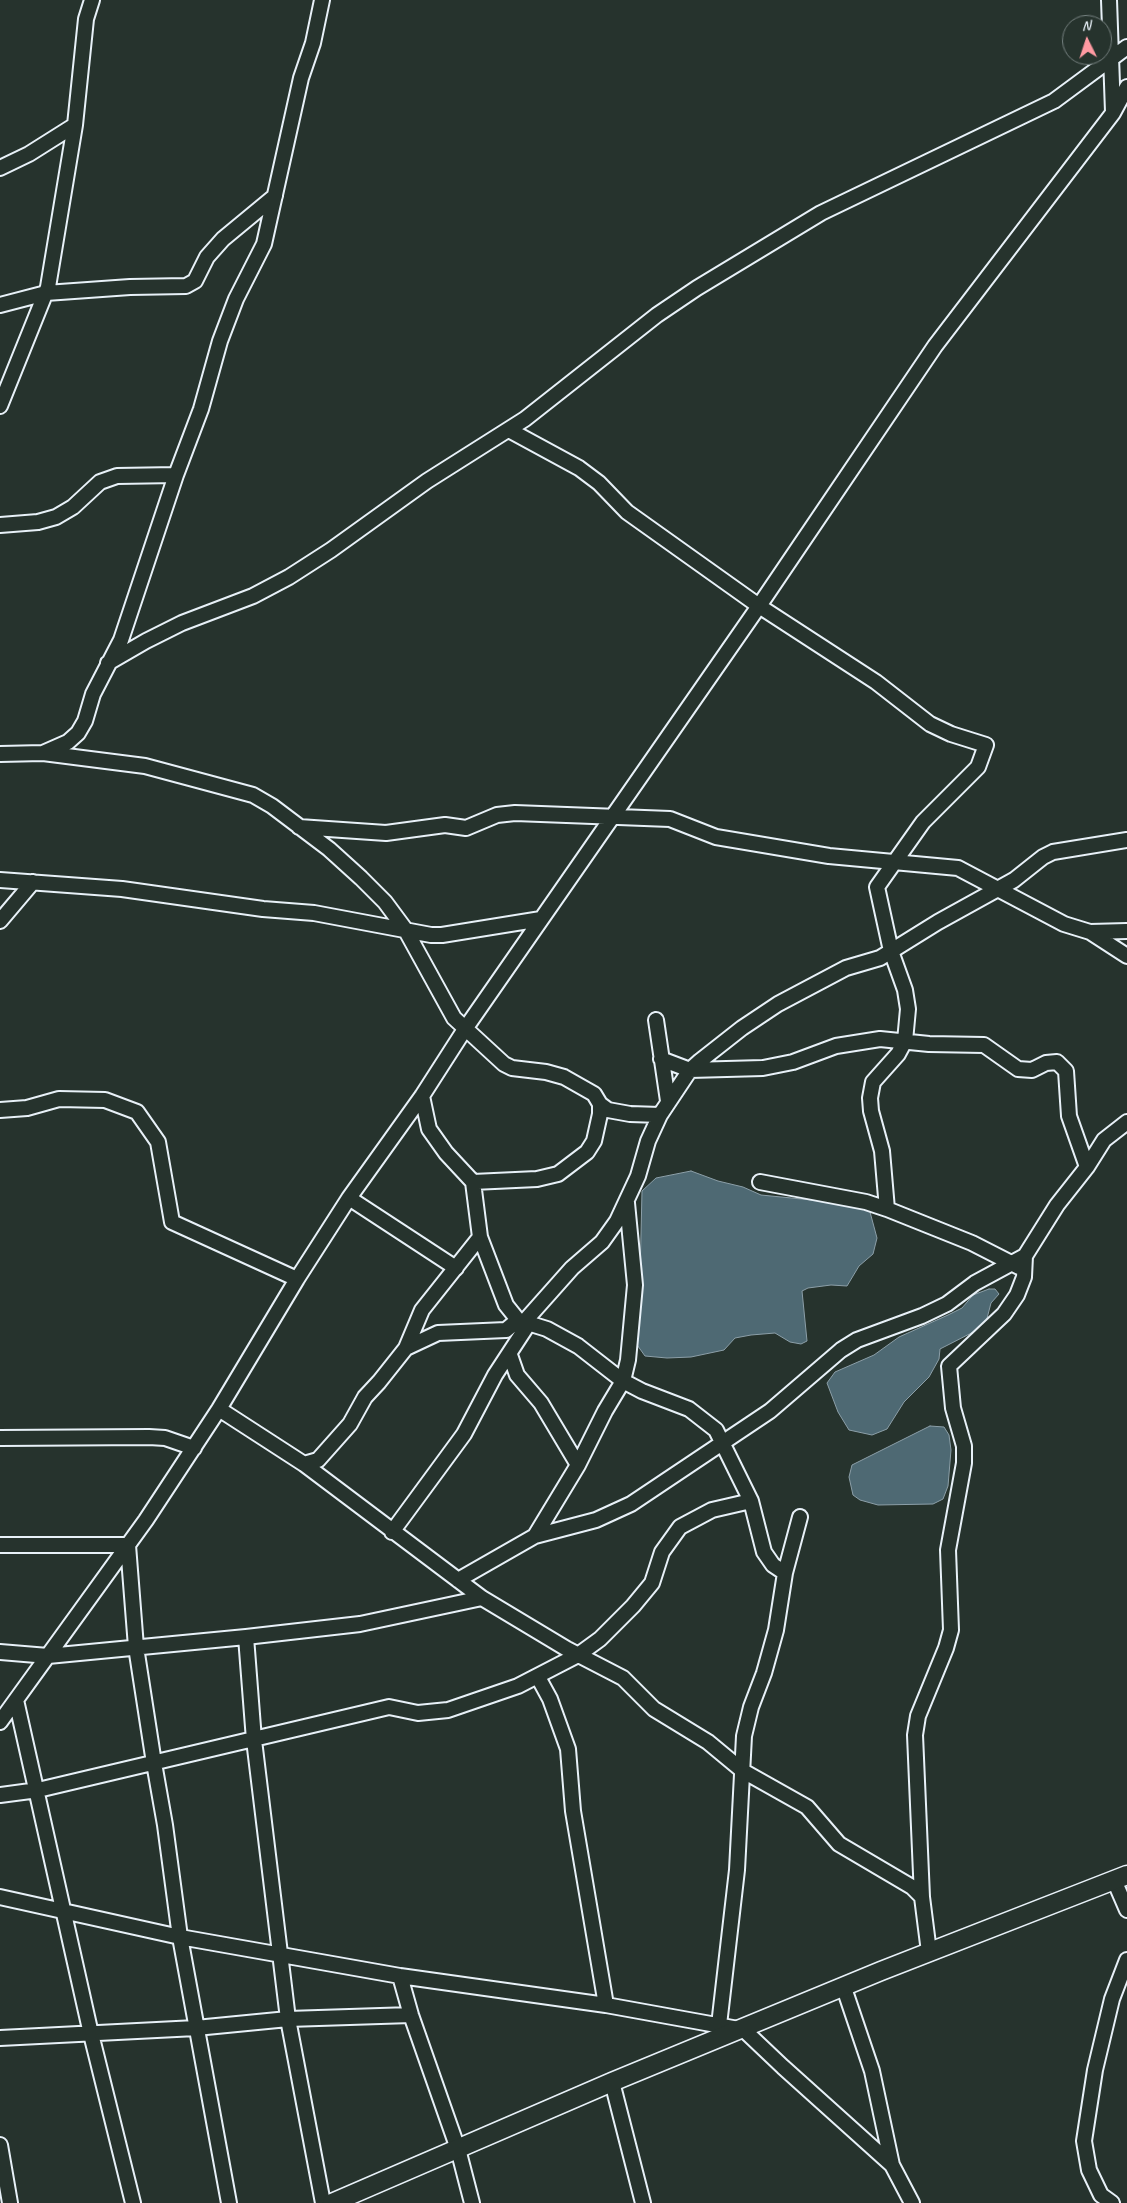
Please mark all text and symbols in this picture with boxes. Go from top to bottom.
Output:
north arrow [1062,15,1112,65]
text: N [1081,17,1091,34]

